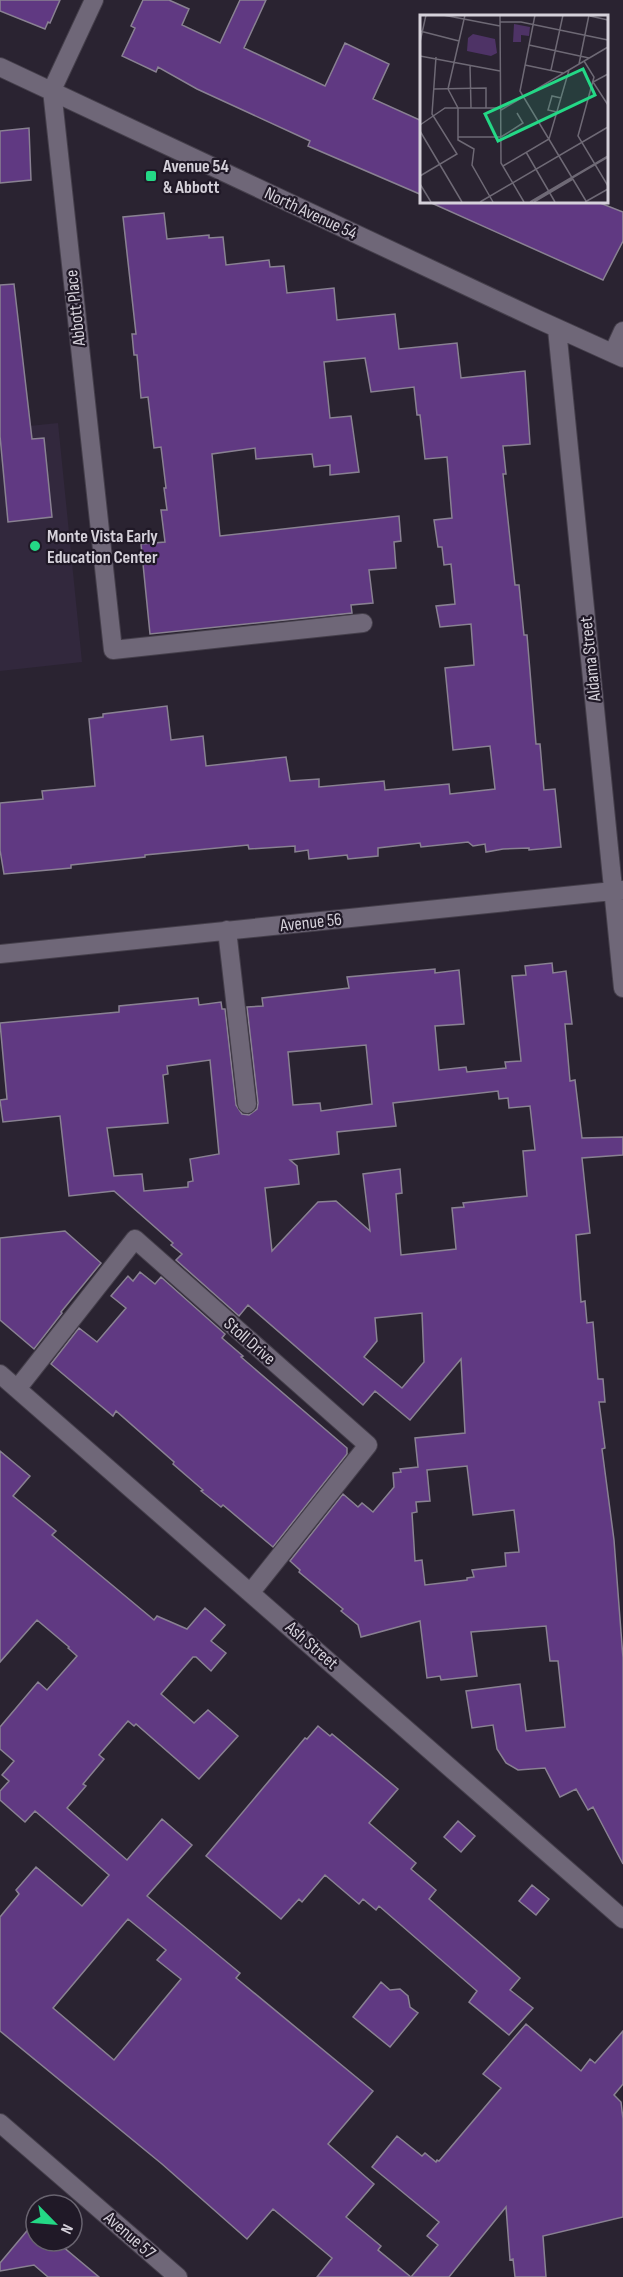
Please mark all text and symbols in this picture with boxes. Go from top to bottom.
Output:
inset map [420,15,608,202]
place label: Avenue 54 & Abbott [162,156,230,198]
marker: Avenue 54 & Abbott [144,169,158,183]
street label: North Avenue 54 [261,183,361,244]
street label: Abbott Place [61,269,90,348]
place label: Monte Vista Early Education Center [47,526,158,568]
marker: Monte Vista Early Education Center [28,539,42,553]
street label: Aldama Street [576,615,605,703]
street label: Avenue 56 [278,909,343,936]
street label: Stoll Drive [220,1313,280,1369]
street label: Ash Street [280,1616,343,1674]
north arrow [24,2193,84,2253]
street label: Avenue 57 [99,2207,160,2264]
text: N [56,2221,77,2237]

